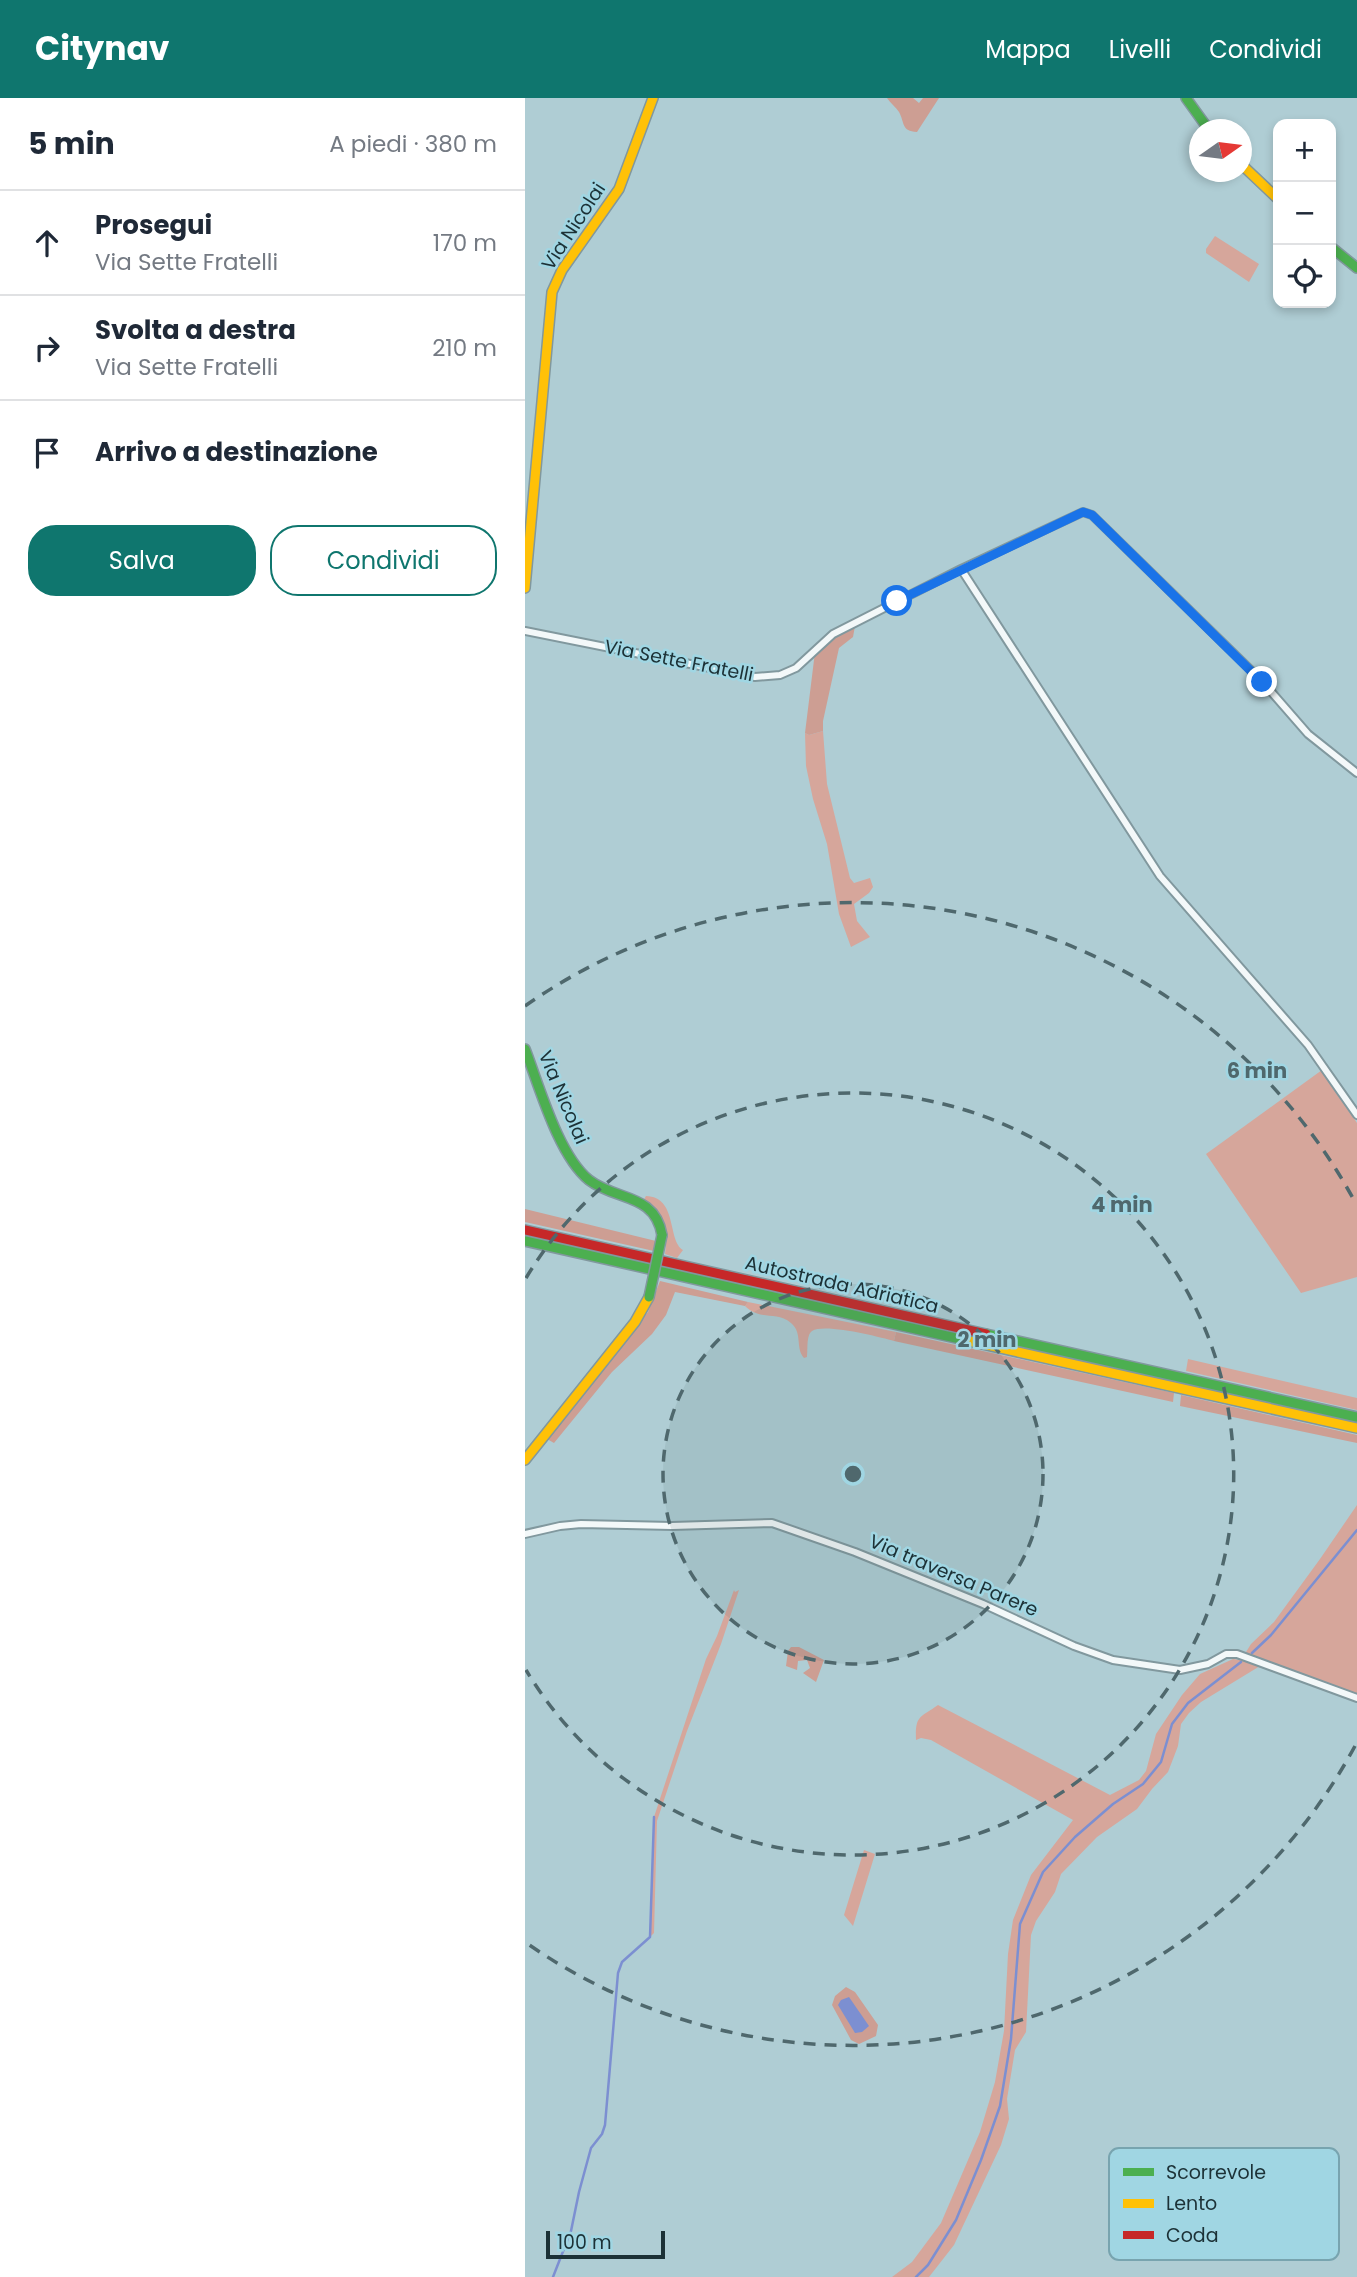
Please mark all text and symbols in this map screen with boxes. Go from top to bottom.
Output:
text: Citynav [35,25,169,72]
text: Mappa [985,33,1071,66]
text: Livelli [1109,33,1171,66]
text: Condividi [1209,33,1322,66]
north arrow [1189,119,1252,182]
map controls [1273,119,1336,308]
button: + [1273,119,1336,182]
text: 5 min [28,122,115,165]
text: A piedi · 380 m [329,128,497,160]
street label: Via Nicolai [535,177,612,275]
button: − [1273,182,1336,245]
text: Prosegui [95,207,212,243]
icon: ahead [28,224,66,262]
text: 170 m [433,227,497,259]
button: locate [1273,245,1336,308]
text: Via Sette Fratelli [95,246,278,278]
text: Svolta a destra [95,312,296,348]
icon: right [28,329,66,367]
text: 210 m [432,332,497,364]
text: Via Sette Fratelli [95,351,278,383]
icon: arrive [28,434,66,472]
text: Arrivo a destinazione [95,434,378,470]
button: Salva [28,525,256,596]
button: Condividi [270,525,497,596]
route start [881,585,912,616]
street label: Via Sette Fratelli [602,633,756,688]
route end [1246,666,1277,697]
street label: Via Nicolai [532,1046,595,1148]
text: 6 min [1227,1056,1287,1085]
text: 4 min [1091,1190,1153,1219]
street label: Autostrada Adriatica [742,1249,941,1320]
text: 2 min [957,1325,1017,1354]
centre of rings [841,1462,865,1486]
street label: Via traversa Parere [865,1528,1042,1623]
legend [1109,2148,1339,2260]
text: Scorrevole [1166,2159,1266,2186]
text: Lento [1166,2190,1217,2217]
text: Coda [1166,2222,1219,2249]
scale bar [546,2228,665,2260]
text: 100 m [557,2229,612,2256]

